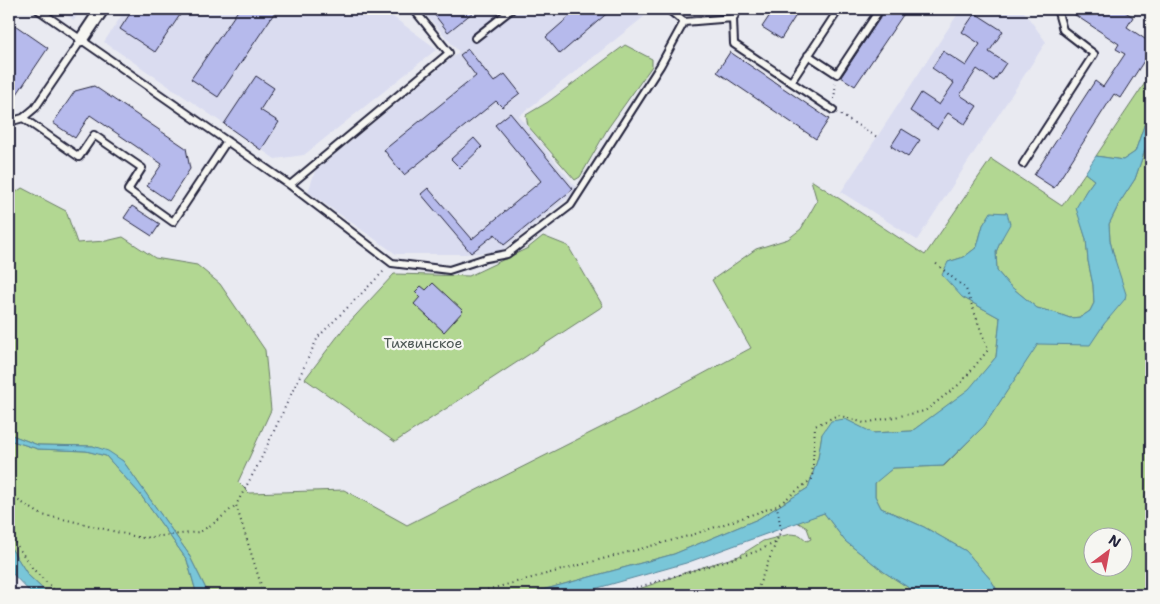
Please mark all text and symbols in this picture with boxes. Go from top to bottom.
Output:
park label: Тихвинское [384,334,462,352]
north arrow [1082,526,1132,576]
text: N [1105,530,1124,552]

